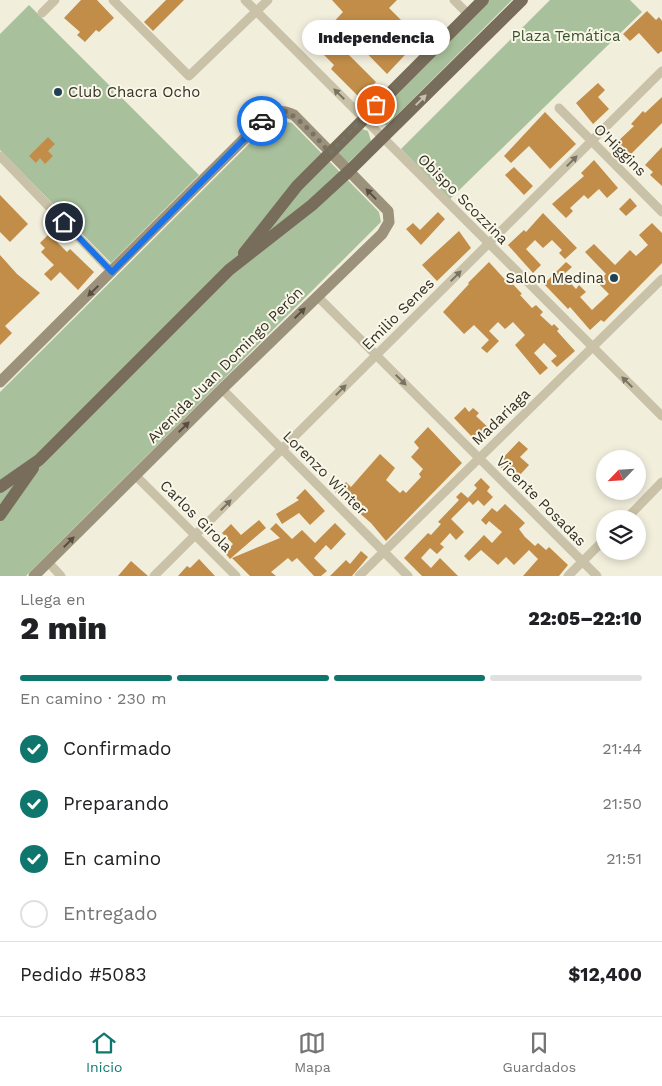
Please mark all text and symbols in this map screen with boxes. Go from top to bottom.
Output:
callout: Independencia [302,20,450,55]
park label: Plaza Temática [512,27,621,45]
text: Independencia [318,28,434,47]
place label: Club Chacra Ocho [68,83,200,101]
pin [355,84,397,126]
marker: Club Chacra Ocho [52,86,64,98]
one-way arrow [333,88,345,100]
icon: bag [362,91,390,119]
one-way arrow [415,94,427,106]
courier [237,96,287,146]
icon: car [248,107,276,135]
street label: O'Higgins [590,120,650,180]
street label: Obispo Scozzina [414,150,512,248]
one-way arrow [565,155,577,167]
one-way arrow [365,188,377,200]
pin [43,201,85,243]
icon: home [50,208,78,236]
place label: Salon Medina [506,269,605,287]
one-way arrow [450,270,462,282]
marker: Salon Medina [608,272,620,284]
street label: Emilio Senes [358,274,438,354]
street label: Avenida Juan Domingo Perón [143,283,307,447]
one-way arrow [87,285,99,297]
one-way arrow [294,307,306,319]
one-way arrow [395,374,407,386]
one-way arrow [621,376,633,388]
one-way arrow [335,384,347,396]
street label: Madariaga [468,384,534,449]
one-way arrow [178,421,190,433]
street label: Lorenzo Winter [279,427,371,519]
north arrow [596,450,646,500]
map controls [596,450,646,560]
street label: Vicente Posadas [492,452,590,550]
street label: Carlos Girola [156,476,236,556]
one-way arrow [219,499,231,511]
button: layers [596,510,646,560]
one-way arrow [63,536,75,548]
text: Llega en [20,590,86,609]
text: 22:05–22:10 [528,607,642,630]
text: 2 min [20,609,107,647]
text: En camino · 230 m [20,689,166,708]
icon: check [20,735,48,763]
text: Confirmado [63,737,172,760]
text: 21:44 [602,739,642,758]
icon: check [20,790,48,818]
text: Preparando [63,792,169,815]
text: 21:50 [602,794,642,813]
icon: check [20,845,48,873]
text: En camino [63,847,161,870]
text: 21:51 [606,849,642,868]
text: Entregado [63,902,157,925]
text: Pedido #5083 [20,963,147,986]
text: $12,400 [568,963,642,986]
tab: Inicio [86,1029,122,1075]
tab: Mapa [294,1029,331,1075]
tab: Guardados [503,1029,576,1075]

